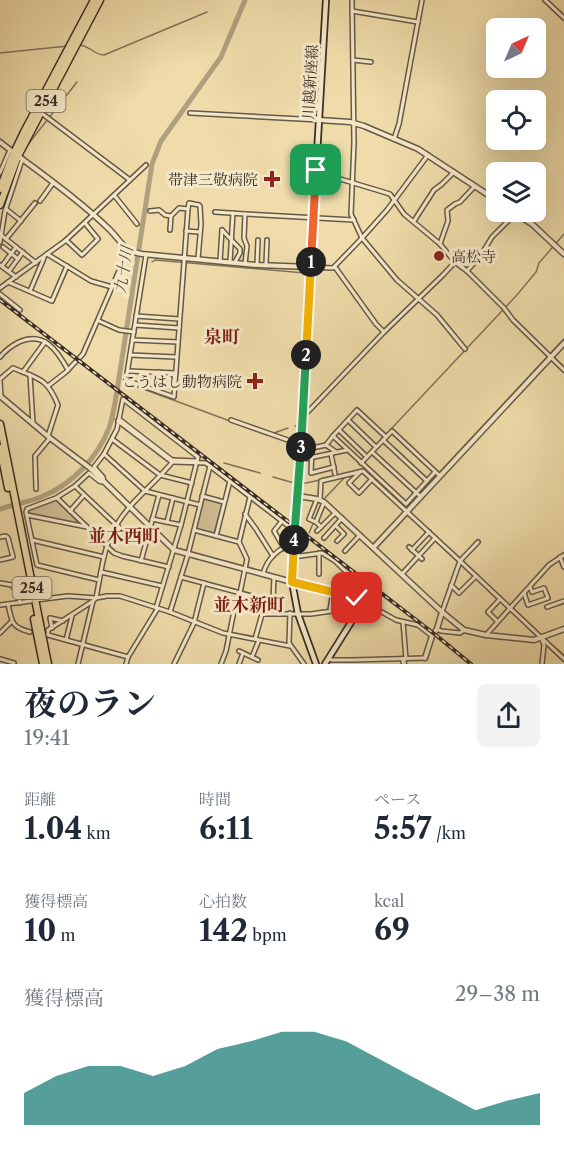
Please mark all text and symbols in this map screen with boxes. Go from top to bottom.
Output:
north arrow [486,18,546,78]
map controls [486,18,546,222]
street label: 川越新座線 [299,44,321,120]
road number: 254 [26,90,66,112]
button: locate [486,90,546,150]
pin [290,144,341,195]
icon: arrive [299,153,332,186]
button: layers [486,162,546,222]
place label: 帯津三敬病院 [168,170,258,189]
marker: 帯津三敬病院 [263,170,281,188]
water label: 九十川 [109,243,137,295]
pin: 1 [296,247,326,277]
place label: 高松寺 [451,247,496,266]
marker: 高松寺 [432,249,446,263]
text: 1 [307,252,315,272]
district label: 泉町 [204,326,240,348]
pin: 2 [291,340,321,370]
text: 2 [301,345,311,365]
place label: こうはし動物病院 [122,372,242,391]
marker: こうはし動物病院 [246,372,264,390]
pin: 3 [286,432,316,462]
text: 3 [296,437,306,457]
district label: 並木西町 [88,525,160,547]
pin: 4 [279,525,309,555]
text: 4 [289,530,299,550]
pin [331,572,382,623]
road number: 254 [12,577,51,599]
icon: check [340,581,373,614]
district label: 並木新町 [213,594,285,616]
text: 夜のラン [24,683,156,724]
button: share [477,684,540,747]
text: 19:41 [24,726,70,750]
text: 距離 [24,789,56,809]
text: 時間 [199,789,231,809]
text: ペース [374,789,421,809]
text: 1.04 [24,810,82,847]
text: 6:11 [199,810,253,847]
text: 5:57 [374,810,432,847]
text: km [82,823,111,843]
text: /km [432,823,466,843]
text: 獲得標高 [24,891,88,911]
text: 心拍数 [199,891,247,911]
text: kcal [374,891,404,911]
text: 69 [374,911,410,948]
text: 10 [24,912,56,949]
text: 142 [199,912,248,949]
text: m [56,925,76,945]
text: bpm [248,925,287,945]
text: 29–38 m [455,982,540,1006]
text: 獲得標高 [24,986,104,1010]

